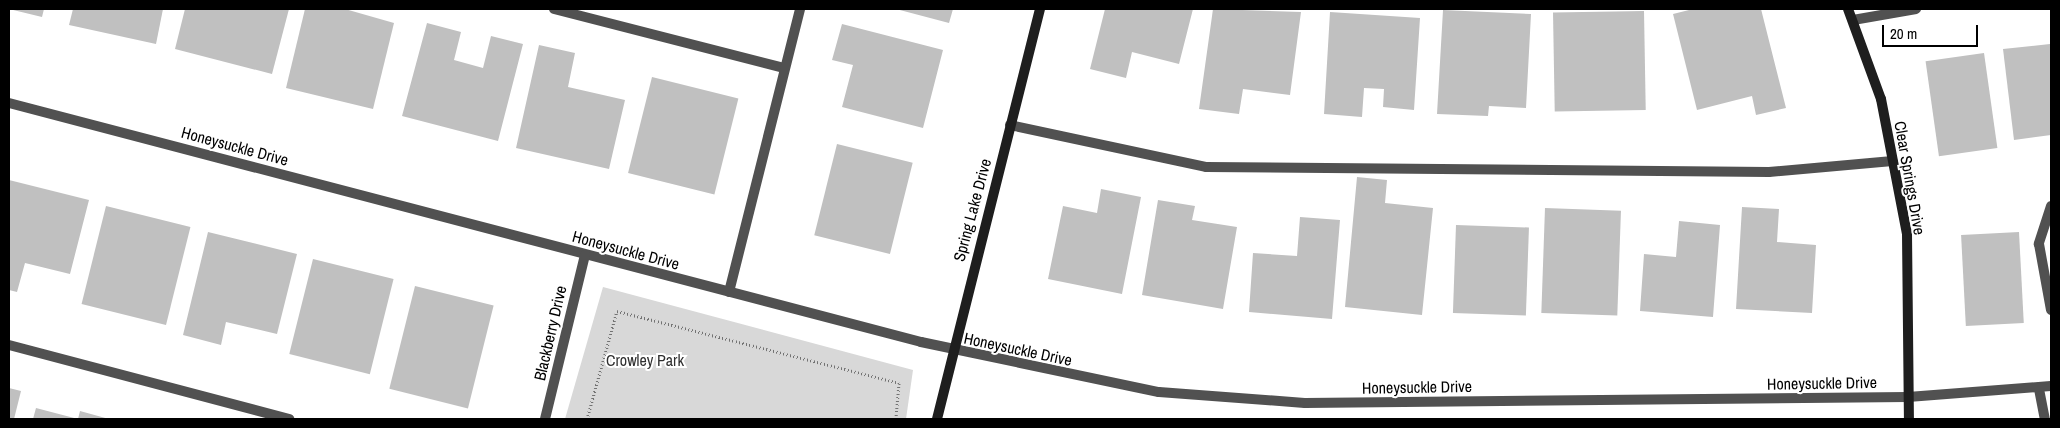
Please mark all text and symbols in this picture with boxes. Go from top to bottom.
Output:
scale bar [1885,15,1981,47]
text: 20 m [1890,23,1917,44]
street label: Clear Springs Drive [1891,120,1929,236]
street label: Honeysuckle Drive [179,122,291,170]
street label: Spring Lake Drive [949,156,995,264]
street label: Honeysuckle Drive [570,226,682,274]
street label: Blackberry Drive [530,284,570,382]
street label: Honeysuckle Drive [962,328,1074,370]
park label: Crowley Park [606,350,684,370]
street label: Honeysuckle Drive [1767,372,1877,394]
street label: Honeysuckle Drive [1362,376,1472,398]

